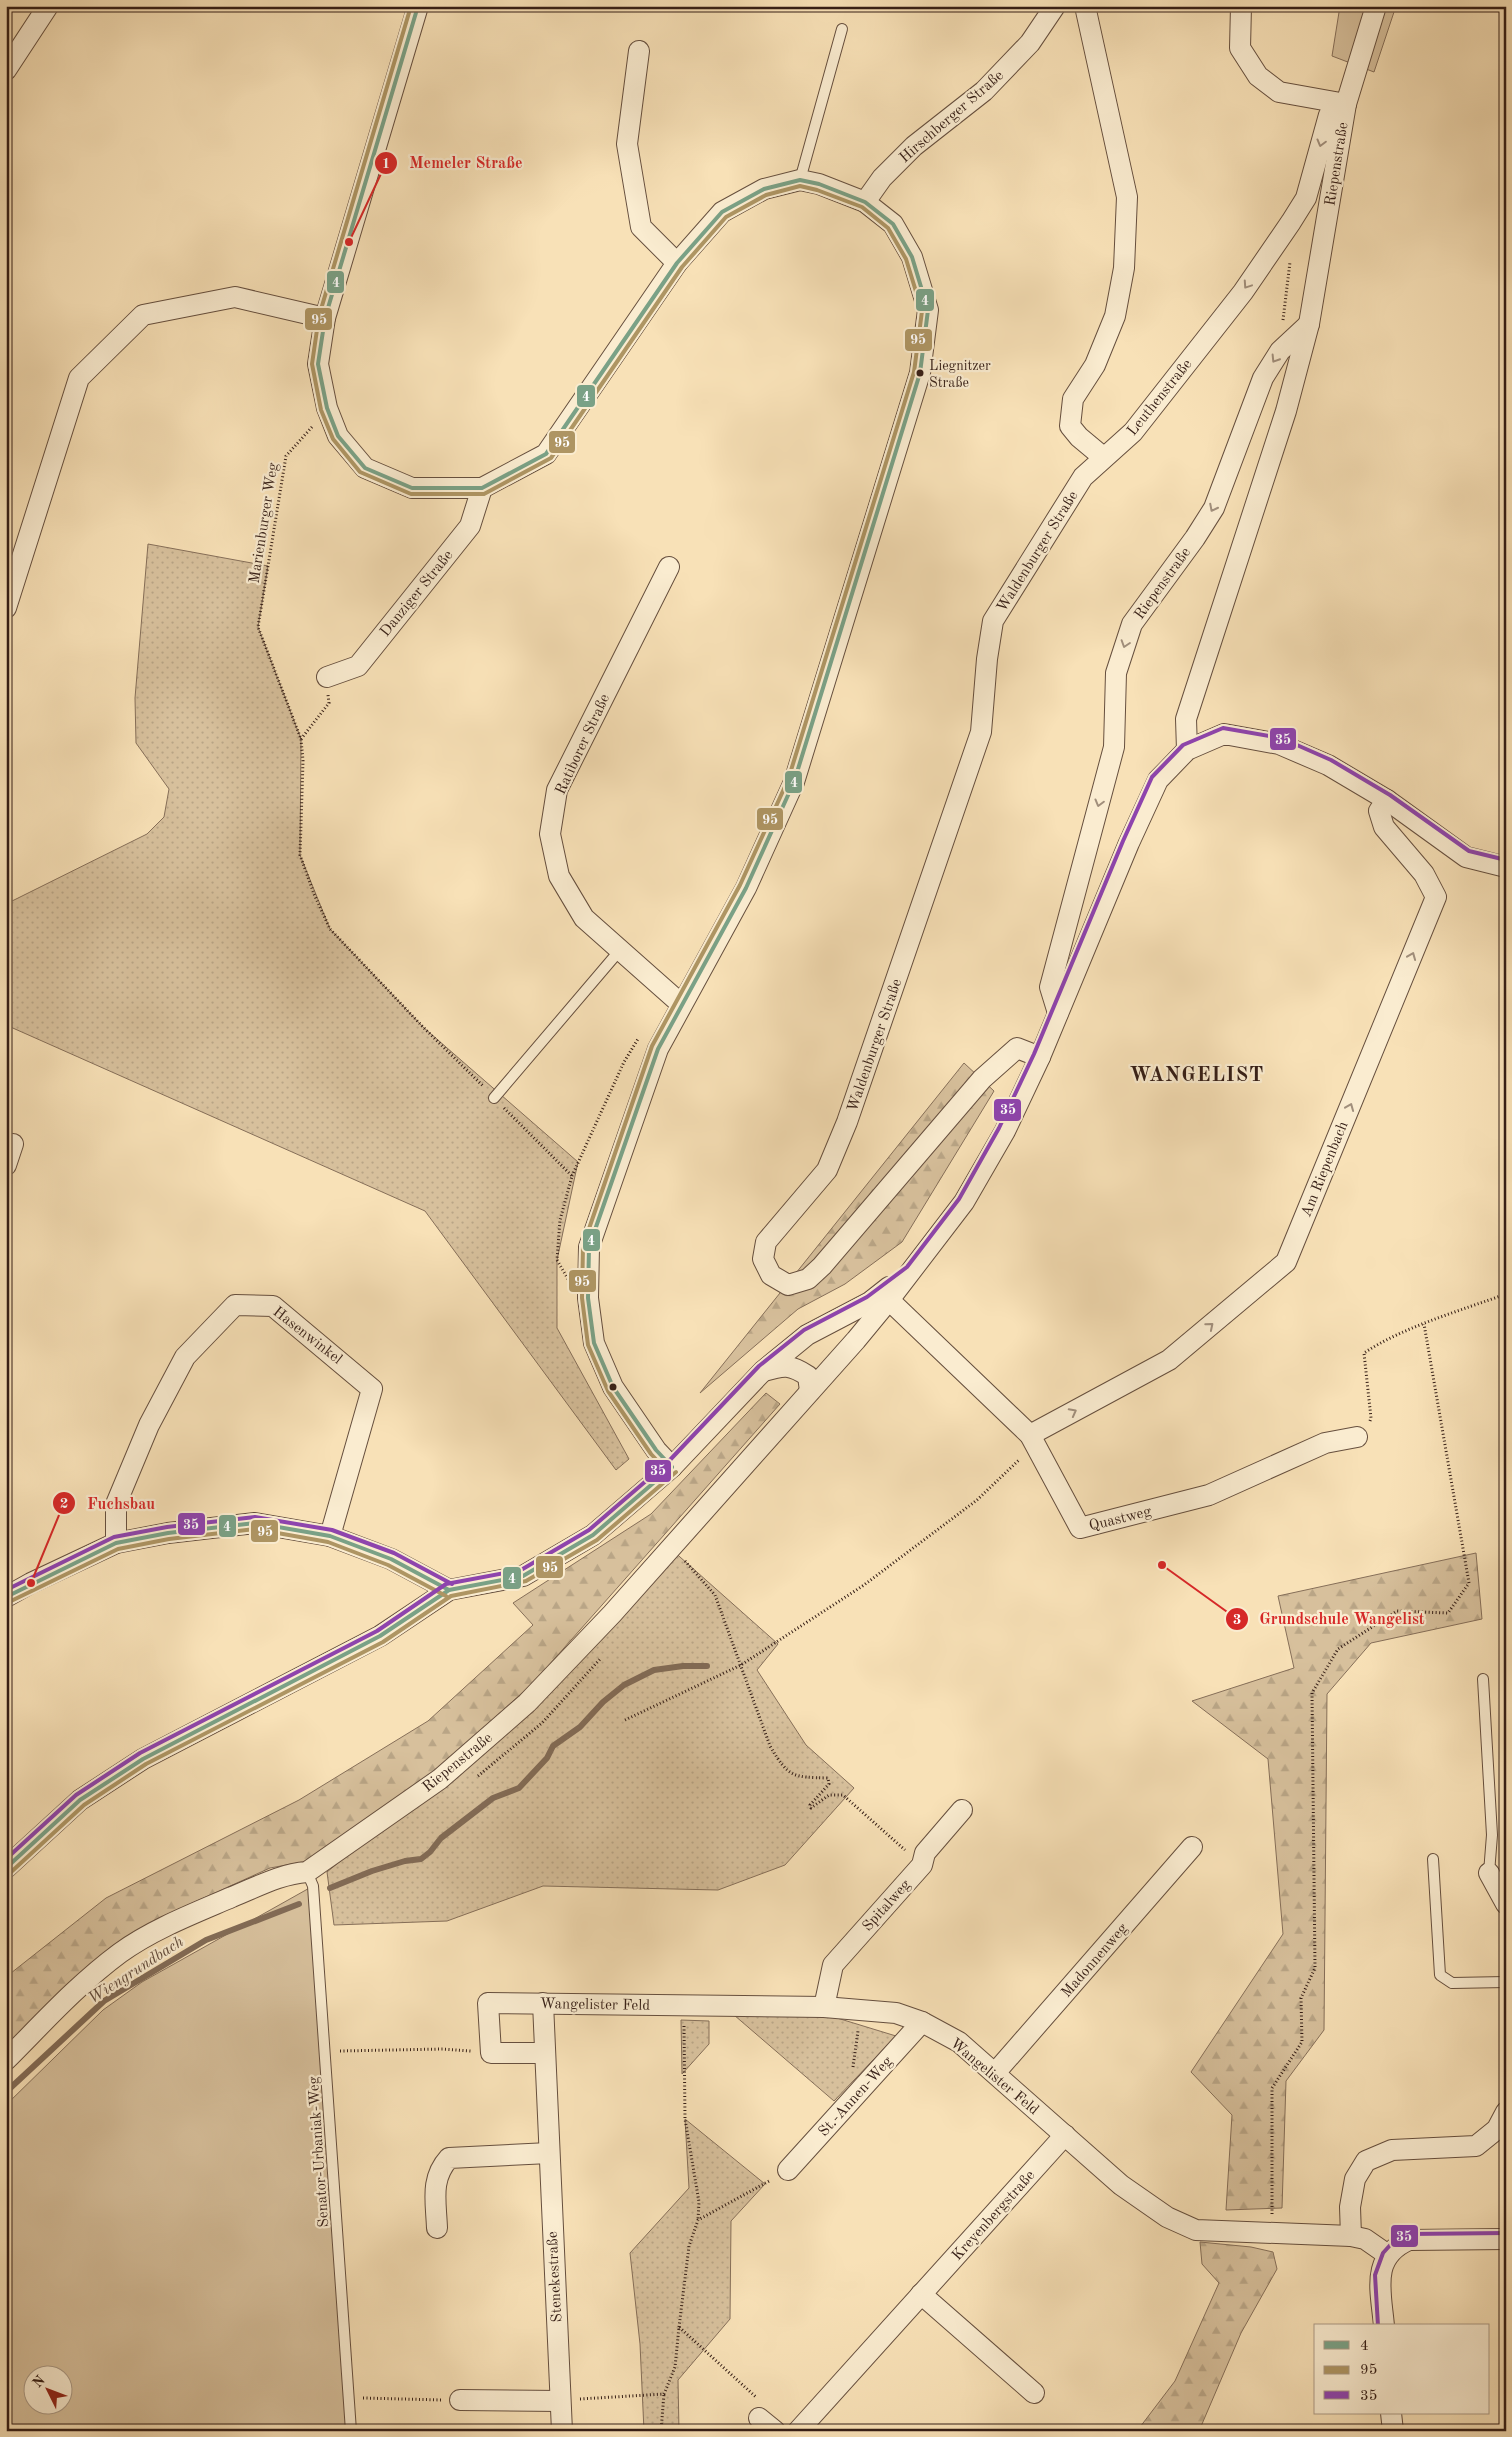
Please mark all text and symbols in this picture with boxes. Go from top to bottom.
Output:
street label: Hirschberger Straße [897,68,1007,166]
street label: Riepenstraße [1323,121,1352,207]
one-way arrow [1317,138,1327,146]
callout: Memeler Straße [374,147,532,178]
text: Memeler Straße [409,156,523,172]
text: 1 [382,157,390,172]
line badge: 4 [326,270,345,294]
text: 4 [332,276,340,290]
one-way arrow [1244,280,1254,289]
line badge: 4 [915,288,935,312]
text: 4 [921,294,929,308]
line badge: 95 [304,307,333,331]
text: 95 [311,313,327,327]
line badge: 95 [904,328,933,352]
text: 95 [910,333,926,347]
one-way arrow [1272,353,1281,362]
street label: Leuthenstraße [1125,357,1195,439]
place label: Liegnitzer Straße [929,359,991,390]
marker: Liegnitzer Straße [915,368,925,378]
line badge: 4 [576,384,596,408]
text: 4 [582,390,590,404]
line badge: 95 [548,430,576,454]
text: 95 [554,436,570,450]
street label: Marienburger Weg [248,462,281,585]
street label: Waldenburger Straße [995,489,1082,615]
one-way arrow [1209,503,1219,512]
street label: Riepenstraße [1132,545,1194,623]
street label: Danziger Straße [378,548,456,640]
one-way arrow [1121,639,1131,648]
street label: Ratiborer Straße [554,692,613,797]
line badge: 35 [1269,727,1297,751]
text: 35 [1275,733,1291,747]
line badge: 4 [784,770,803,794]
text: 4 [790,776,798,790]
one-way arrow [1094,798,1105,807]
line badge: 95 [756,807,784,831]
text: 95 [762,813,778,827]
one-way arrow [1405,952,1416,961]
street label: Waldenburger Straße [846,977,905,1114]
district label: WANGELIST [1130,1066,1264,1086]
line badge: 35 [993,1098,1022,1122]
text: 35 [1000,1103,1016,1117]
one-way arrow [1344,1103,1354,1111]
street label: Am Riepenbach [1299,1120,1351,1220]
line badge: 4 [582,1228,601,1252]
text: 4 [587,1234,595,1248]
line badge: 95 [568,1269,597,1293]
text: 95 [574,1275,590,1289]
street label: Hasenwinkel [270,1305,345,1368]
one-way arrow [1204,1322,1213,1331]
unlabelled marker [608,1382,618,1392]
one-way arrow [1067,1408,1076,1418]
line badge: 35 [644,1459,672,1483]
text: 35 [650,1464,666,1478]
callout: Fuchsbau [52,1487,165,1518]
text: 2 [60,1497,68,1512]
text: Fuchsbau [87,1497,155,1513]
street label: Quastweg [1088,1504,1153,1534]
line badge: 35 [177,1512,206,1536]
line badge: 4 [218,1514,237,1538]
text: 35 [183,1518,199,1532]
line badge: 95 [250,1519,279,1543]
text: 4 [223,1520,231,1534]
text: 95 [257,1525,273,1539]
line badge: 95 [535,1555,564,1579]
text: 95 [542,1561,558,1575]
line badge: 4 [502,1566,522,1590]
text: 4 [508,1572,516,1586]
callout: Grundschule Wangelist [1224,1603,1435,1634]
text: Grundschule Wangelist [1259,1612,1425,1628]
text: 3 [1233,1613,1241,1628]
street label: Riepenstraße [420,1731,496,1796]
street label: Spitalweg [860,1877,914,1935]
street label: Madonnenweg [1059,1921,1131,2001]
water label: Wiengrundbach [85,1934,187,2007]
street label: Wangelister Feld [540,1997,650,2014]
street label: Wangelister Feld [947,2036,1041,2118]
street label: St.-Annen-Weg [816,2054,896,2140]
street label: Senator-Urbaniak-Weg [307,2076,332,2228]
street label: Kreyenbergstraße [950,2168,1038,2264]
line badge: 35 [1390,2224,1419,2248]
text: 35 [1396,2230,1412,2244]
street label: Stenekestraße [546,2231,565,2323]
legend [1314,2324,1490,2414]
text: 4 [1360,2339,1369,2354]
text: 95 [1360,2363,1377,2378]
north arrow [22,2364,72,2414]
text: N [30,2373,48,2391]
text: 35 [1360,2389,1377,2404]

